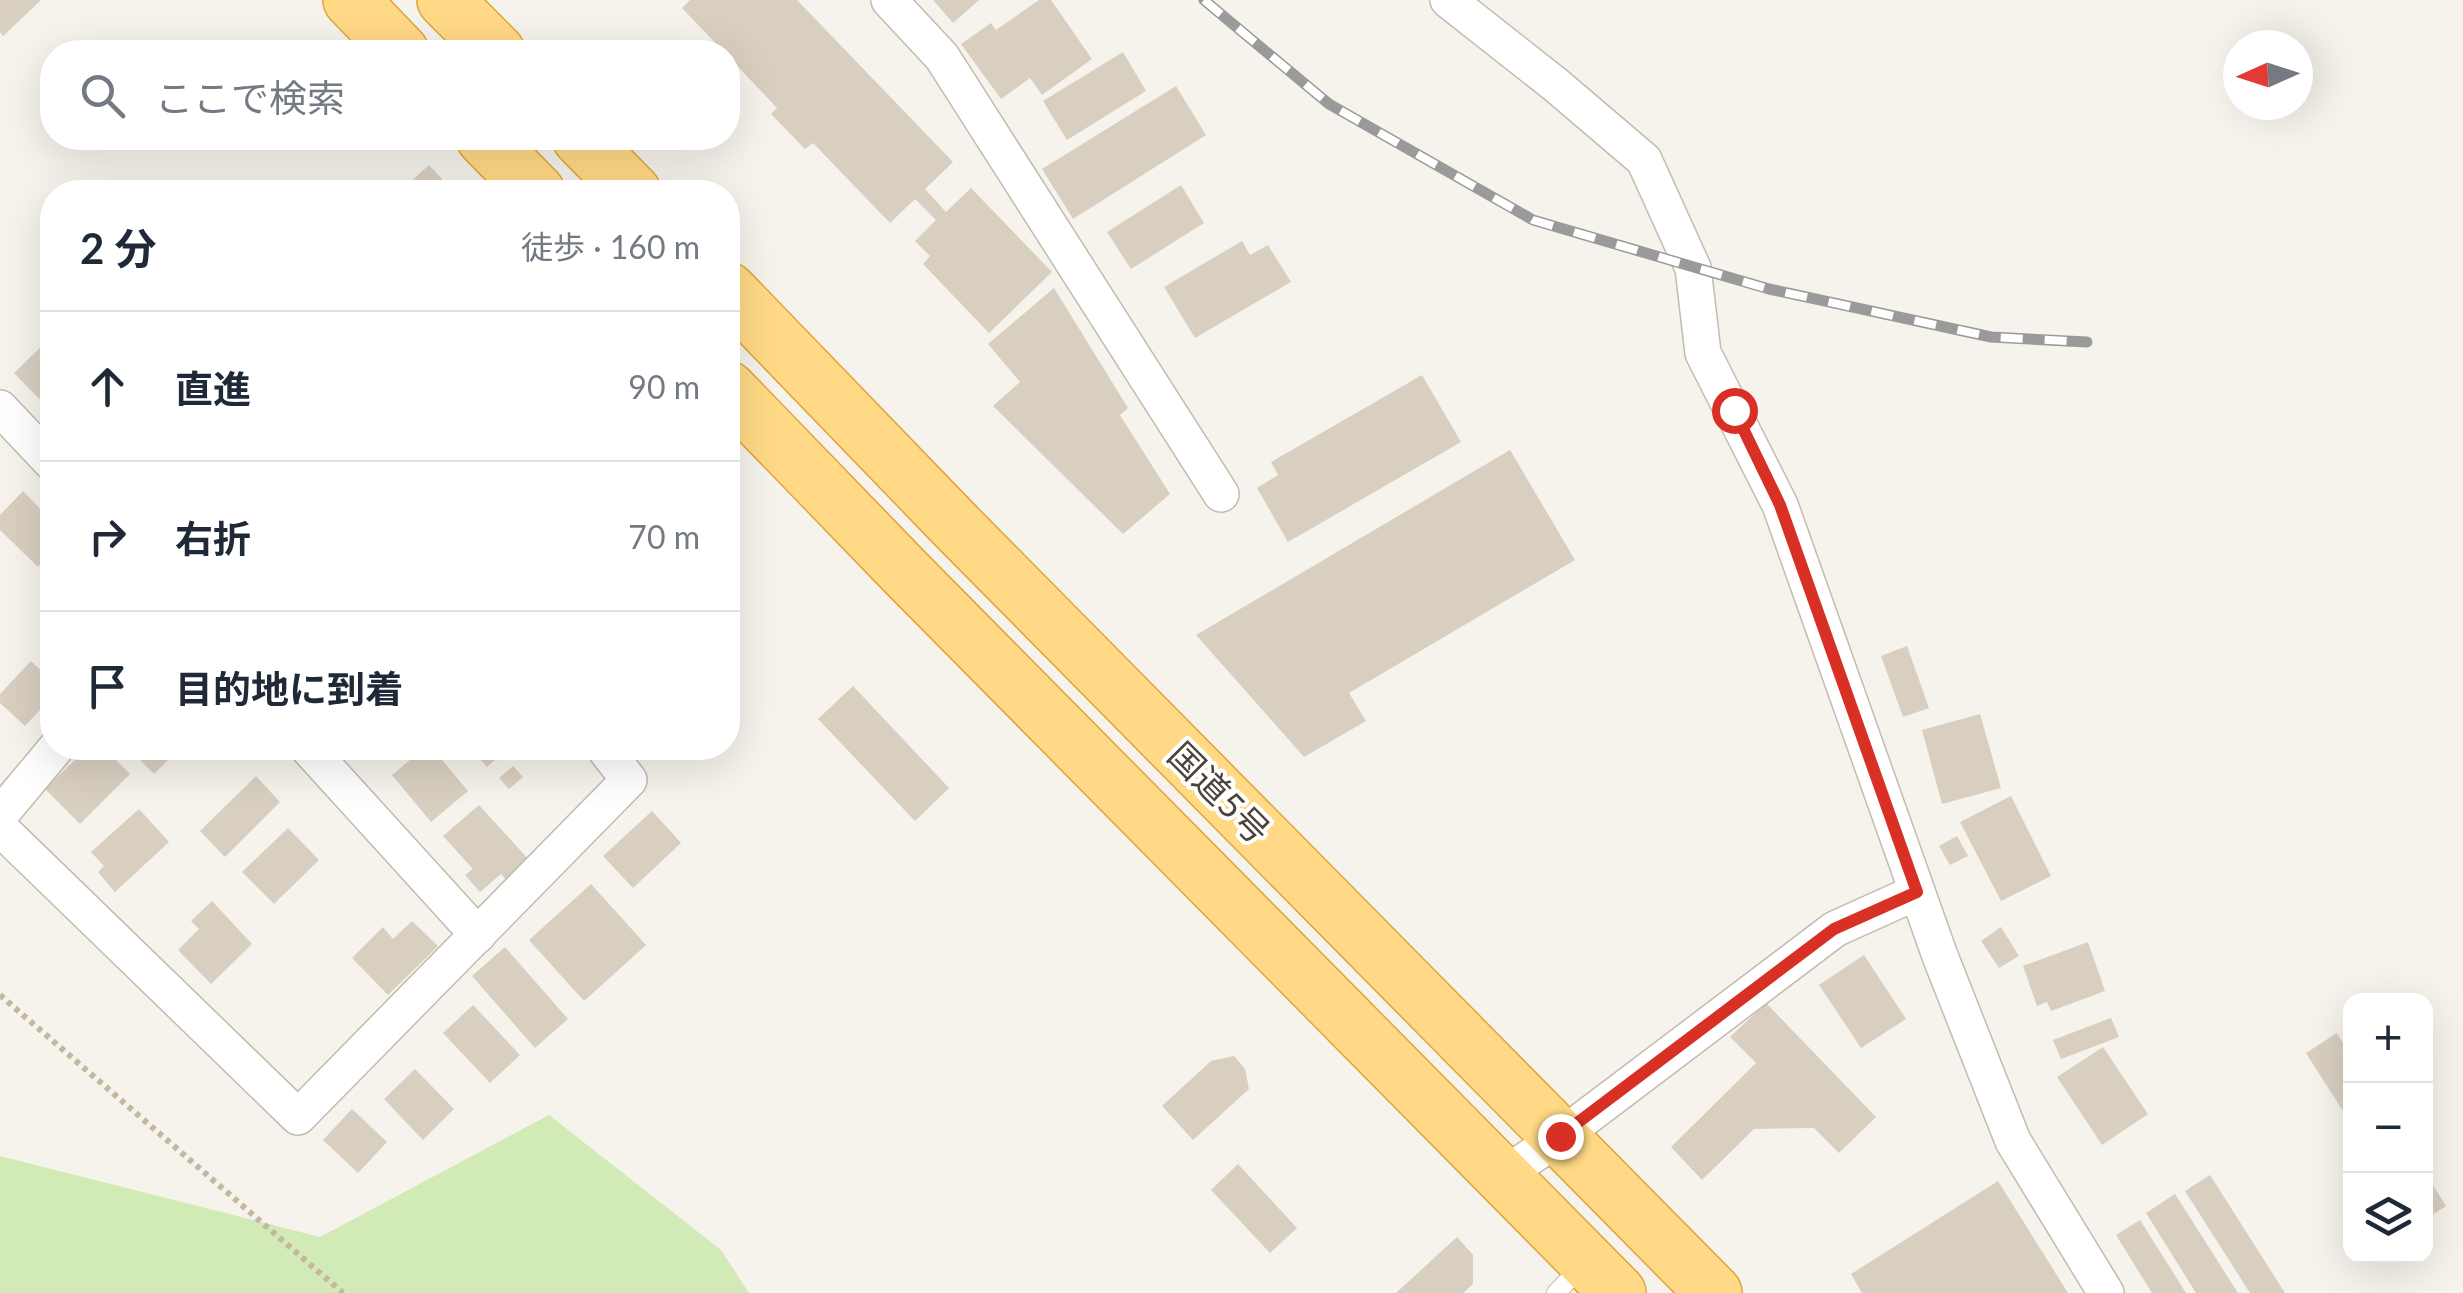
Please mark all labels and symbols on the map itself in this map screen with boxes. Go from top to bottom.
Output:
north arrow [2223,30,2313,120]
route start [1712,388,1758,434]
street label: 国道5号 [1161,733,1279,851]
route end [1538,1114,1584,1160]

